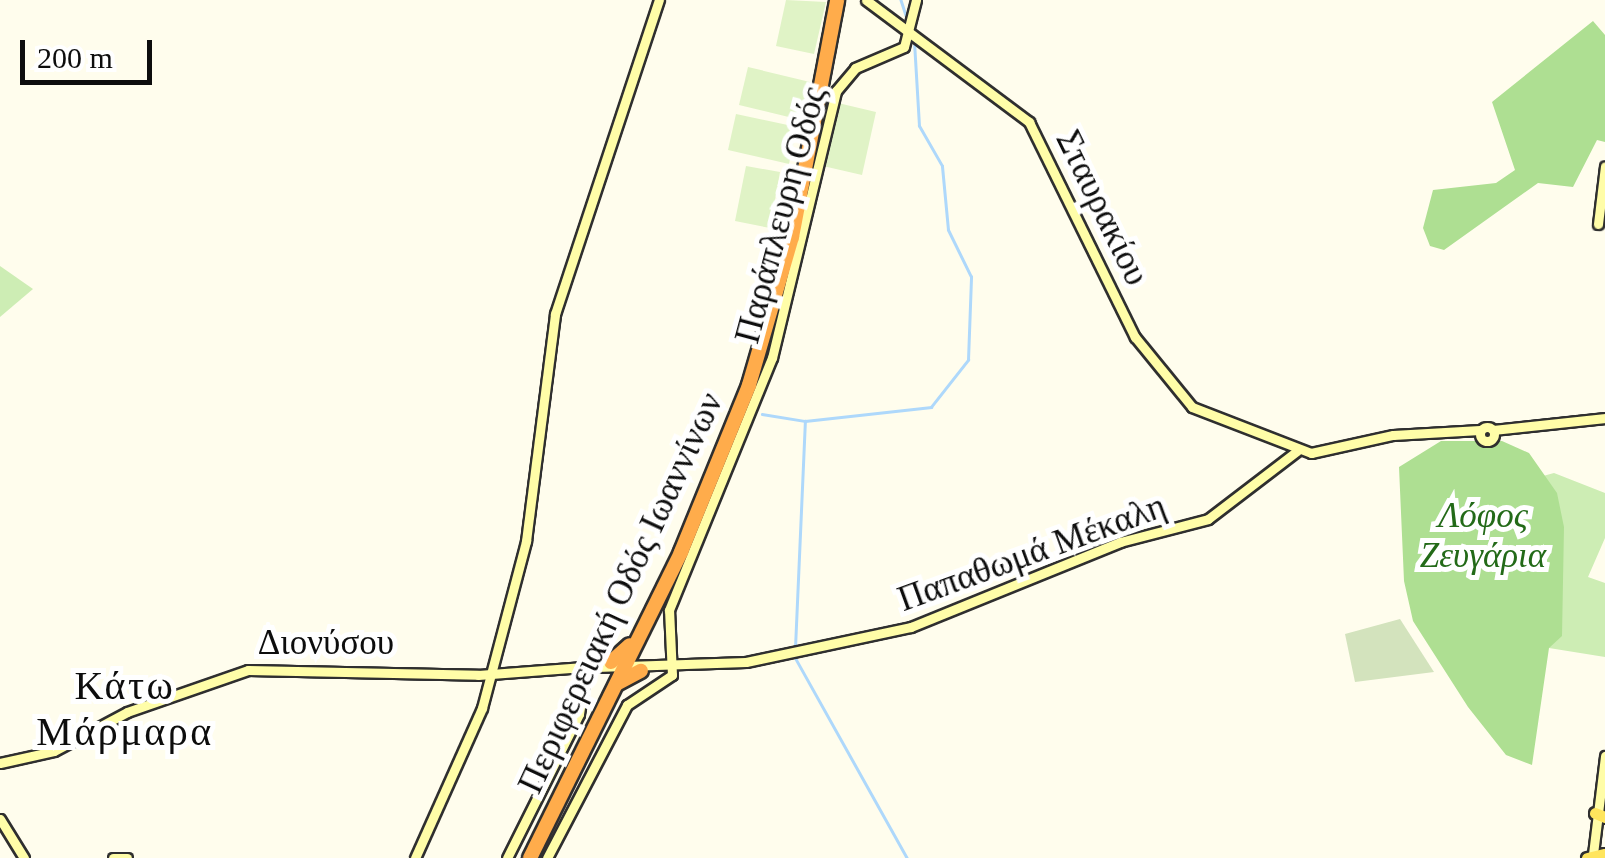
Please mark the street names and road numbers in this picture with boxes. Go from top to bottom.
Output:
street label: Παράπλευρη Οδός [727,82,835,348]
street label: Σταυρακίου [1046,124,1158,292]
street label: Περιφερειακή Οδός Ιωαννίνων [510,386,732,800]
street label: Παπαθωμά Μέκαλη [892,485,1172,621]
street label: Διονύσου [258,622,394,664]

